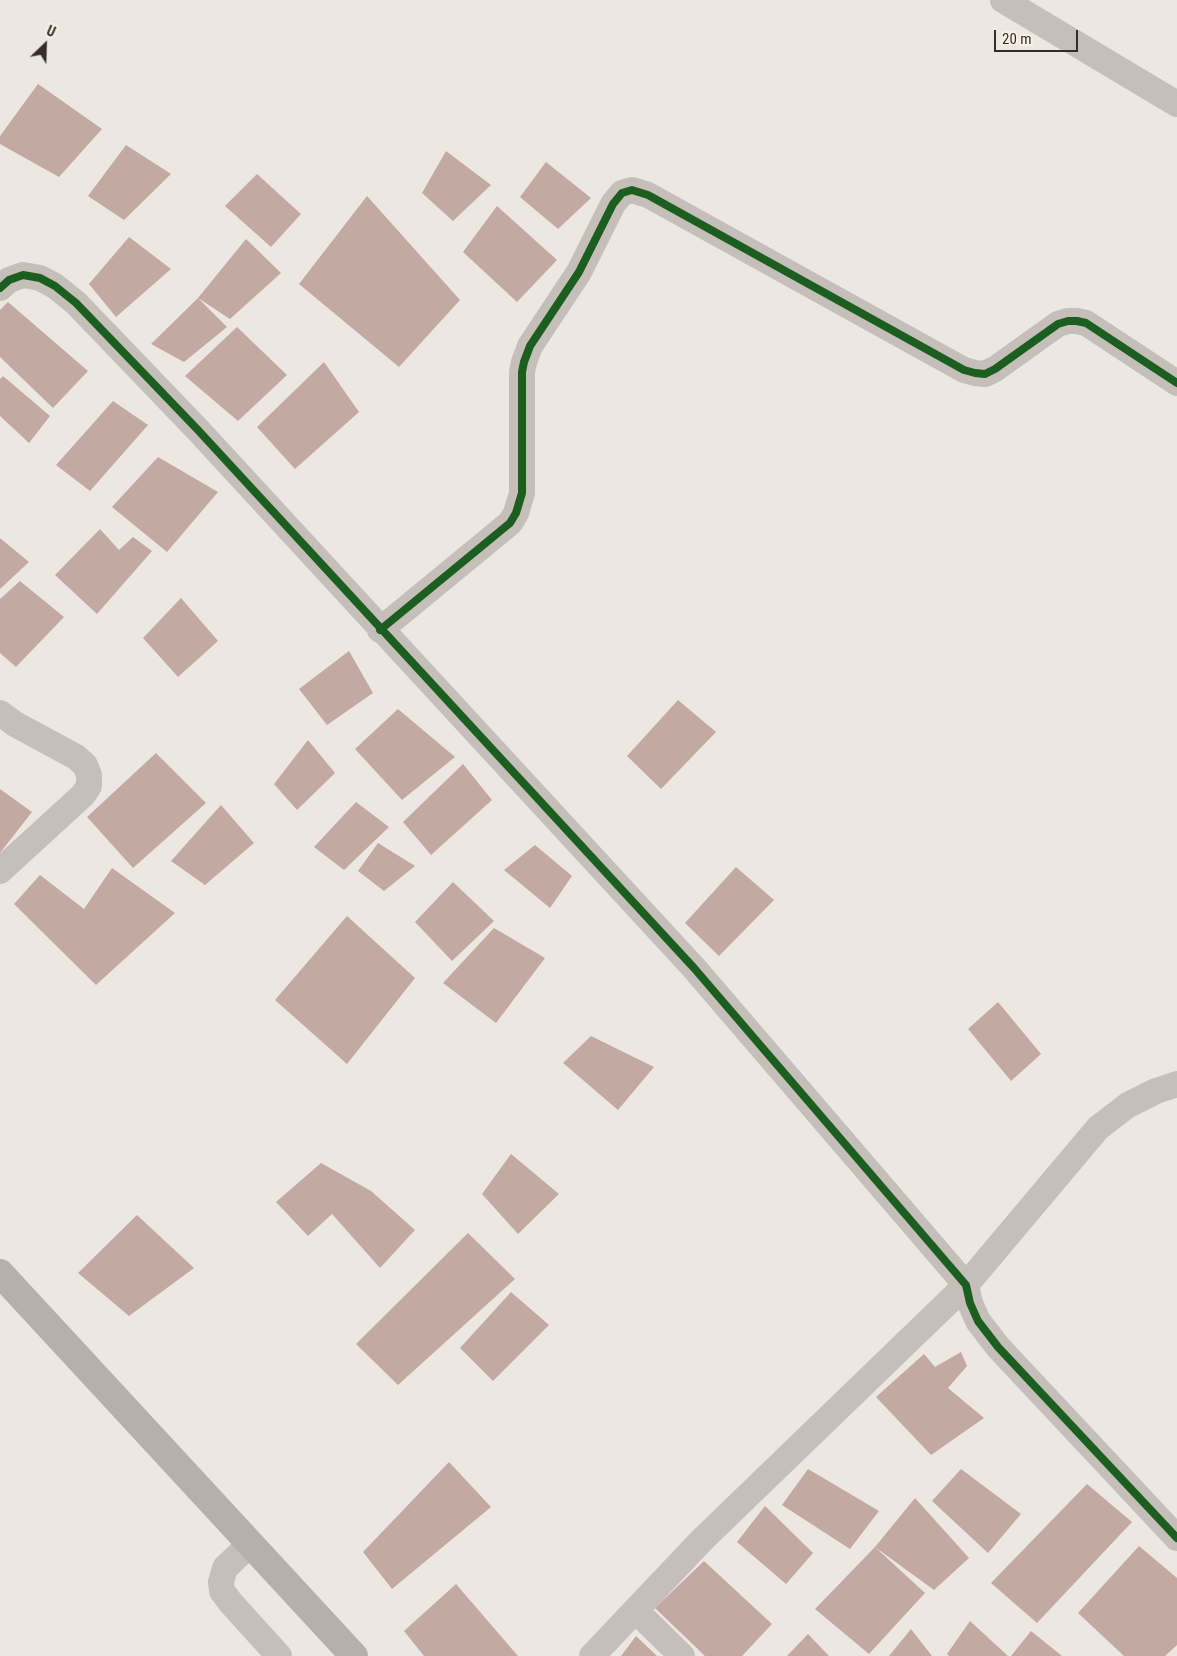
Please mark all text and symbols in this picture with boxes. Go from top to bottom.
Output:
north arrow [20,20,70,70]
scale bar [997,20,1081,52]
text: U [44,22,58,40]
text: 20 m [1002,30,1032,48]

